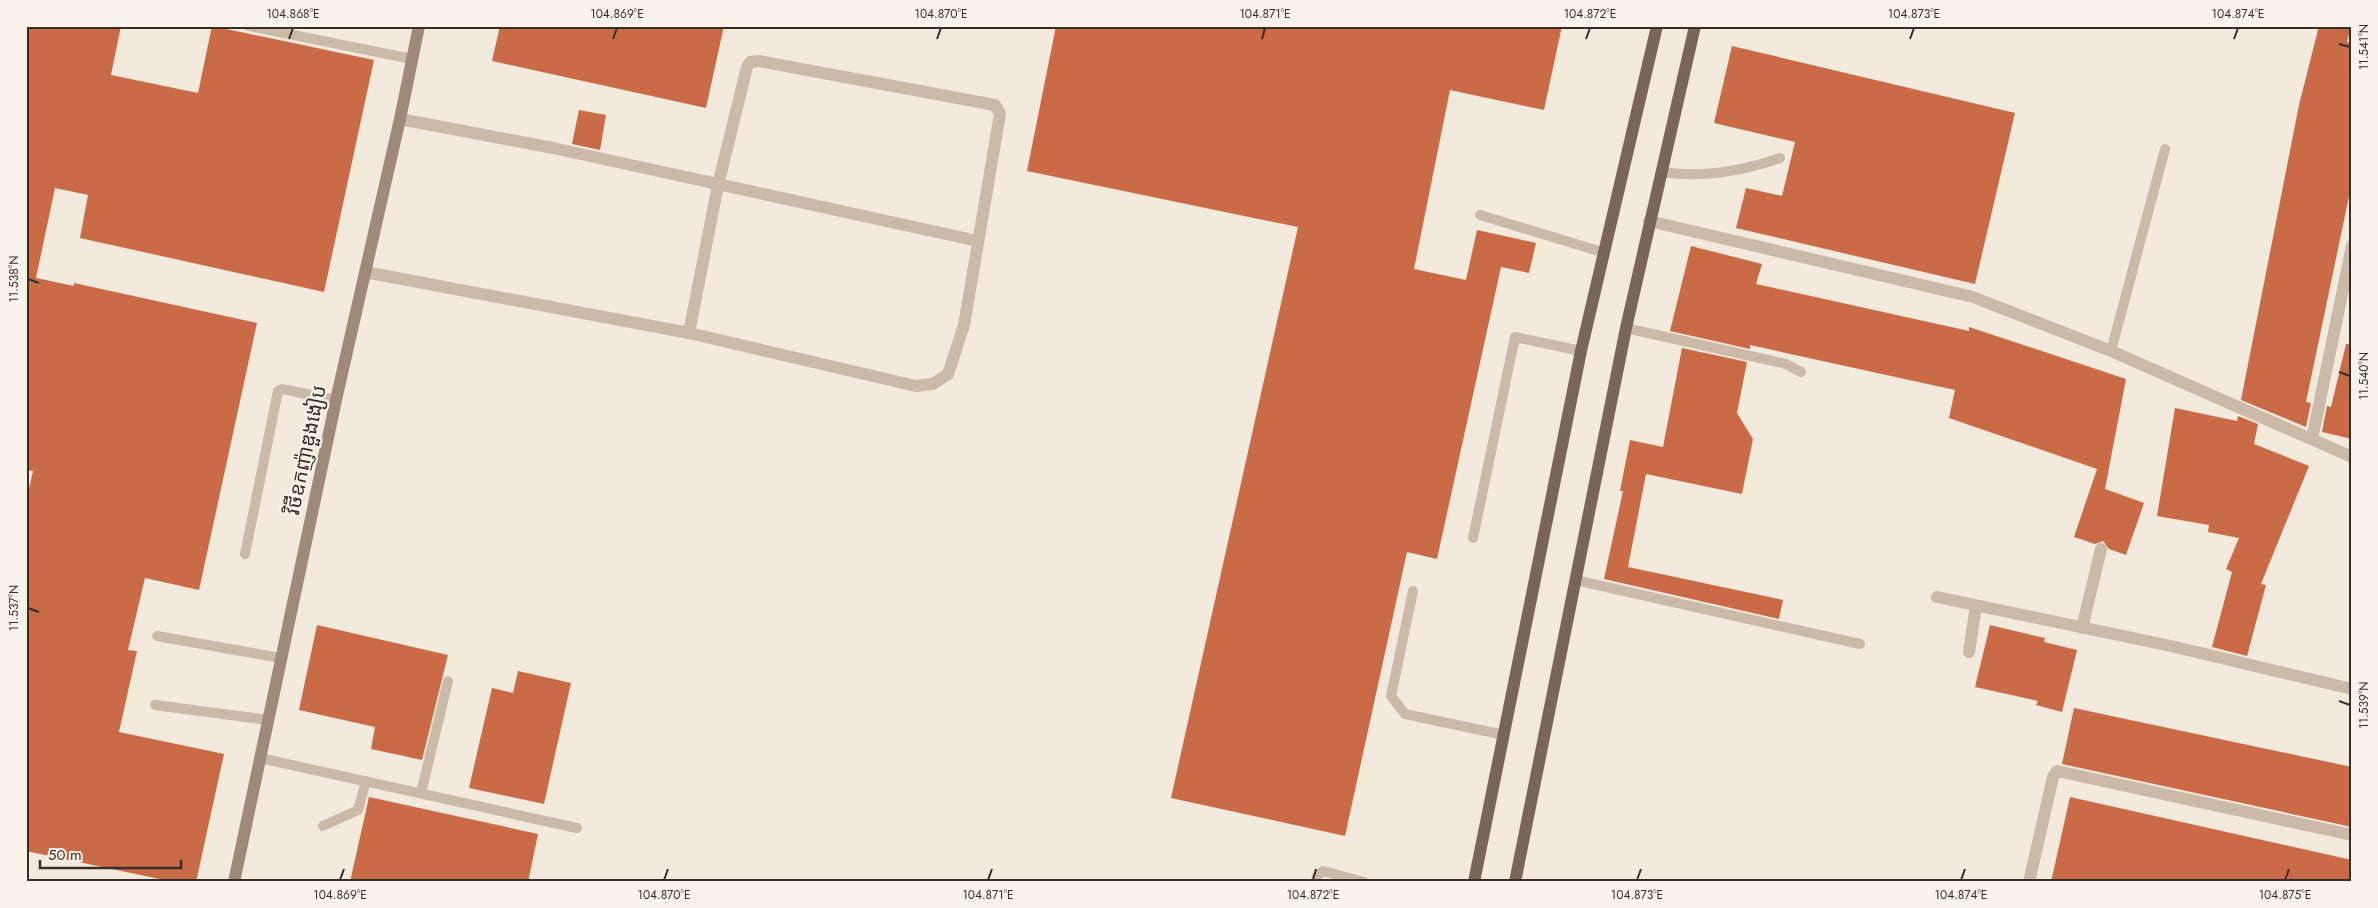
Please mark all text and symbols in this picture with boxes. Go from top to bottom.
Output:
text: 104.868°E [266,5,320,23]
text: 104.869°E [590,5,644,23]
text: 104.870°E [914,5,968,23]
text: 104.871°E [1239,5,1291,23]
text: 104.872°E [1564,5,1616,23]
text: 104.873°E [1888,5,1940,23]
text: 104.874°E [2212,5,2264,23]
text: 11.541°N [2355,24,2373,70]
text: 11.538°N [5,256,23,302]
text: 11.540°N [2355,352,2373,400]
street label: វិថីឧកញ៉ាឌួងងៀប [278,383,334,518]
text: 11.537°N [5,585,23,631]
text: 11.539°N [2355,681,2373,729]
scale bar [40,838,181,870]
text: 50 m [48,844,82,866]
text: 104.869°E [313,886,367,904]
text: 104.870°E [637,886,691,904]
text: 104.871°E [962,886,1014,904]
text: 104.872°E [1287,886,1339,904]
text: 104.873°E [1611,886,1663,904]
text: 104.874°E [1935,886,1987,904]
text: 104.875°E [2259,886,2311,904]

